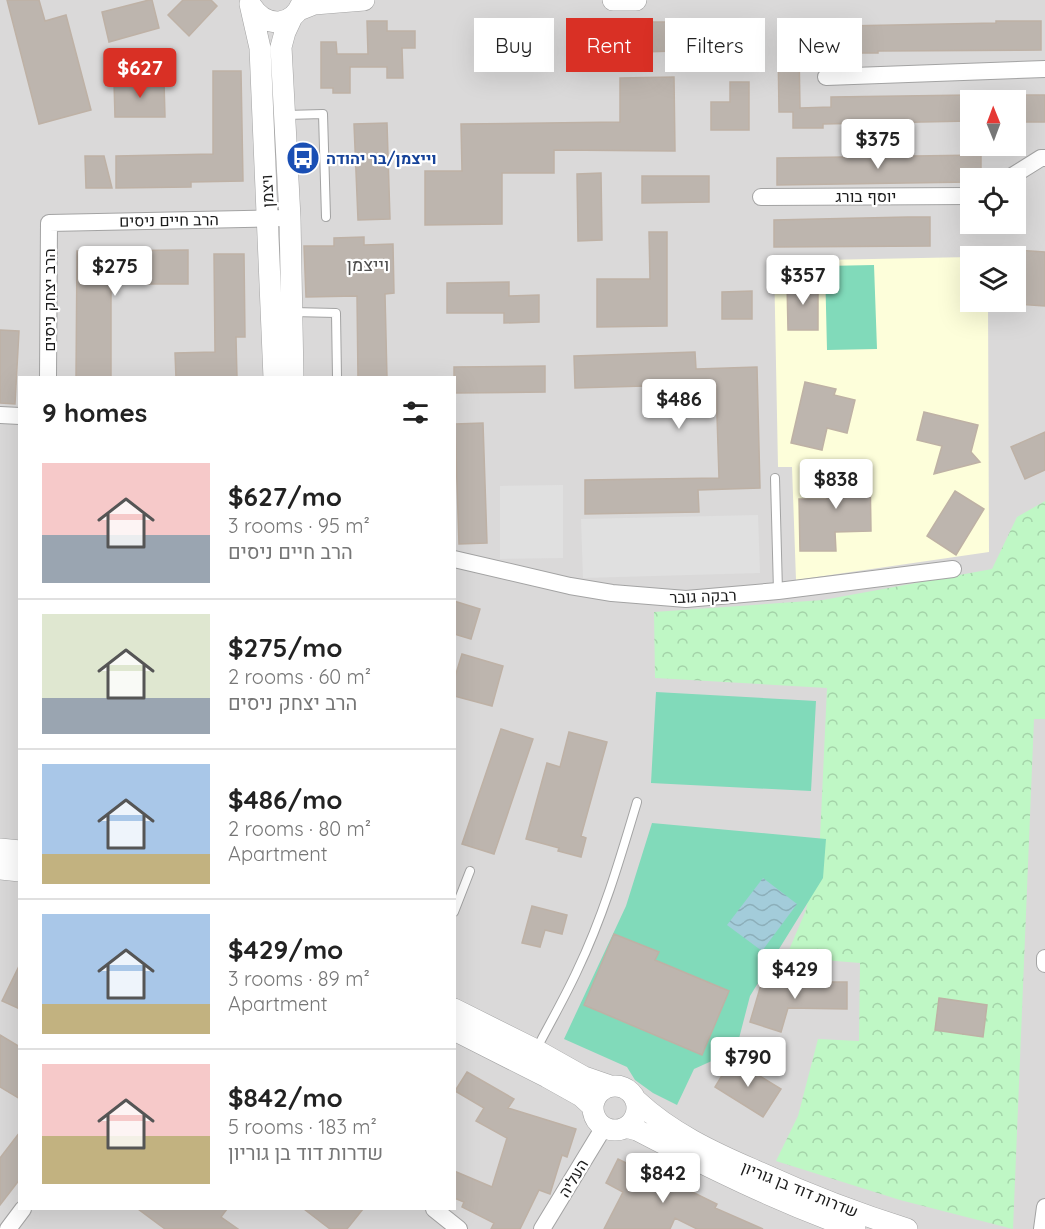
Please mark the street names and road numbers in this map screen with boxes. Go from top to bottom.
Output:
street label: ויצמן [256,174,278,208]
street label: יוסף בורג [836,186,896,206]
street label: הרב חיים ניסים [119,209,219,231]
street label: הרב יצחק ניסים [39,248,59,352]
street label: רבקה גובר [669,585,737,607]
street label: העליה [554,1155,592,1201]
street label: שדרות דוד בן גוריון [739,1156,861,1222]

